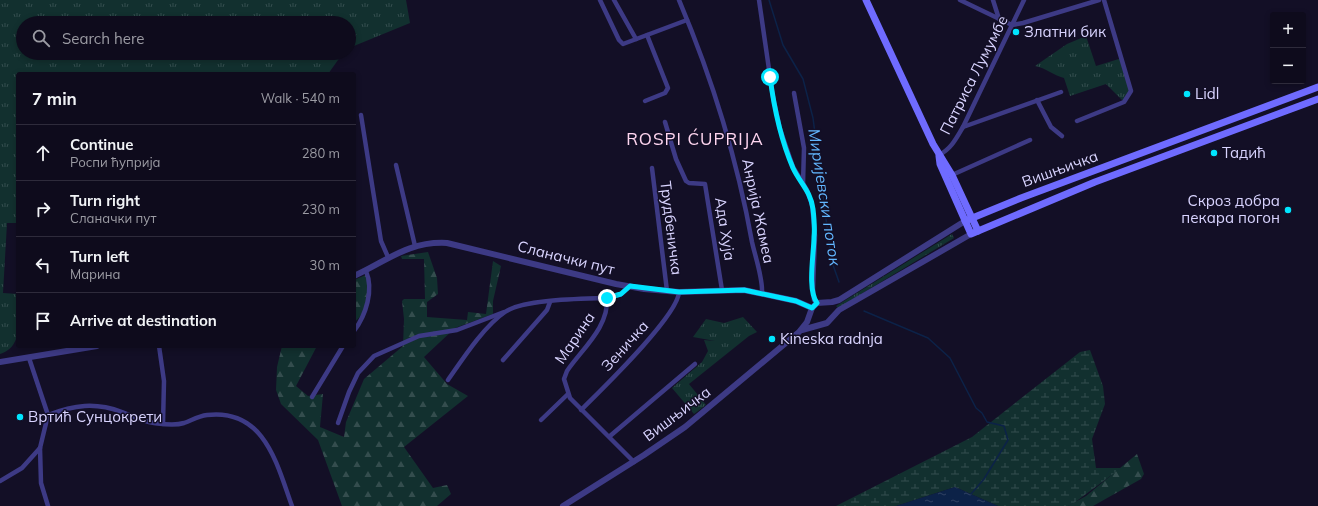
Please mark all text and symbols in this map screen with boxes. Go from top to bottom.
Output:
street label: Патриса Лумумбе [935,12,1012,137]
map controls [1270,12,1306,84]
button: + [1270,12,1306,48]
search box [16,16,356,60]
place label: Златни бик [1024,22,1107,41]
icon: search [30,27,52,49]
marker: Златни бик [1011,27,1021,37]
text: Search here [62,29,144,48]
button: − [1270,48,1306,84]
route start [761,68,779,86]
place label: Lidl [1195,84,1219,103]
text: 7 min [32,88,77,109]
marker: Lidl [1182,89,1192,99]
text: Walk · 540 m [261,90,340,106]
water label: Миријевски поток [804,127,846,267]
district label: ROSPI ĆUPRIJA [626,128,764,150]
text: Continue [70,135,133,154]
icon: ahead [32,142,54,164]
place label: Тадић [1222,143,1266,162]
text: 280 m [302,145,340,161]
street label: Вишњичка [1019,146,1100,191]
marker: Тадић [1209,148,1219,158]
text: Роспи ћуприја [70,154,161,170]
street label: Анрија Жамеа [738,157,779,265]
street label: Трудбеничка [656,180,687,276]
text: Turn right [70,191,140,210]
place label: Скроз добра пекара погон [1181,191,1280,227]
street label: Ада Хуја [711,196,740,262]
icon: right [32,198,54,220]
text: 230 m [302,201,340,217]
marker: Скроз добра пекара погон [1283,205,1293,215]
text: Сланачки пут [70,210,156,226]
street label: Сланачки пут [515,236,617,279]
text: Turn left [70,247,129,266]
icon: left [32,254,54,276]
text: 30 m [310,257,340,273]
text: Марина [70,266,120,282]
route end [598,289,616,307]
street label: Марина [550,308,599,367]
icon: arrive [32,310,54,332]
text: Arrive at destination [70,311,217,330]
street label: Зеничка [597,316,652,375]
place label: Kineska radnja [780,329,883,348]
marker: Kineska radnja [767,334,777,344]
street label: Вишњичка [639,382,714,445]
place label: Вртић Сунцокрети [28,407,162,426]
marker: Вртић Сунцокрети [15,412,25,422]

